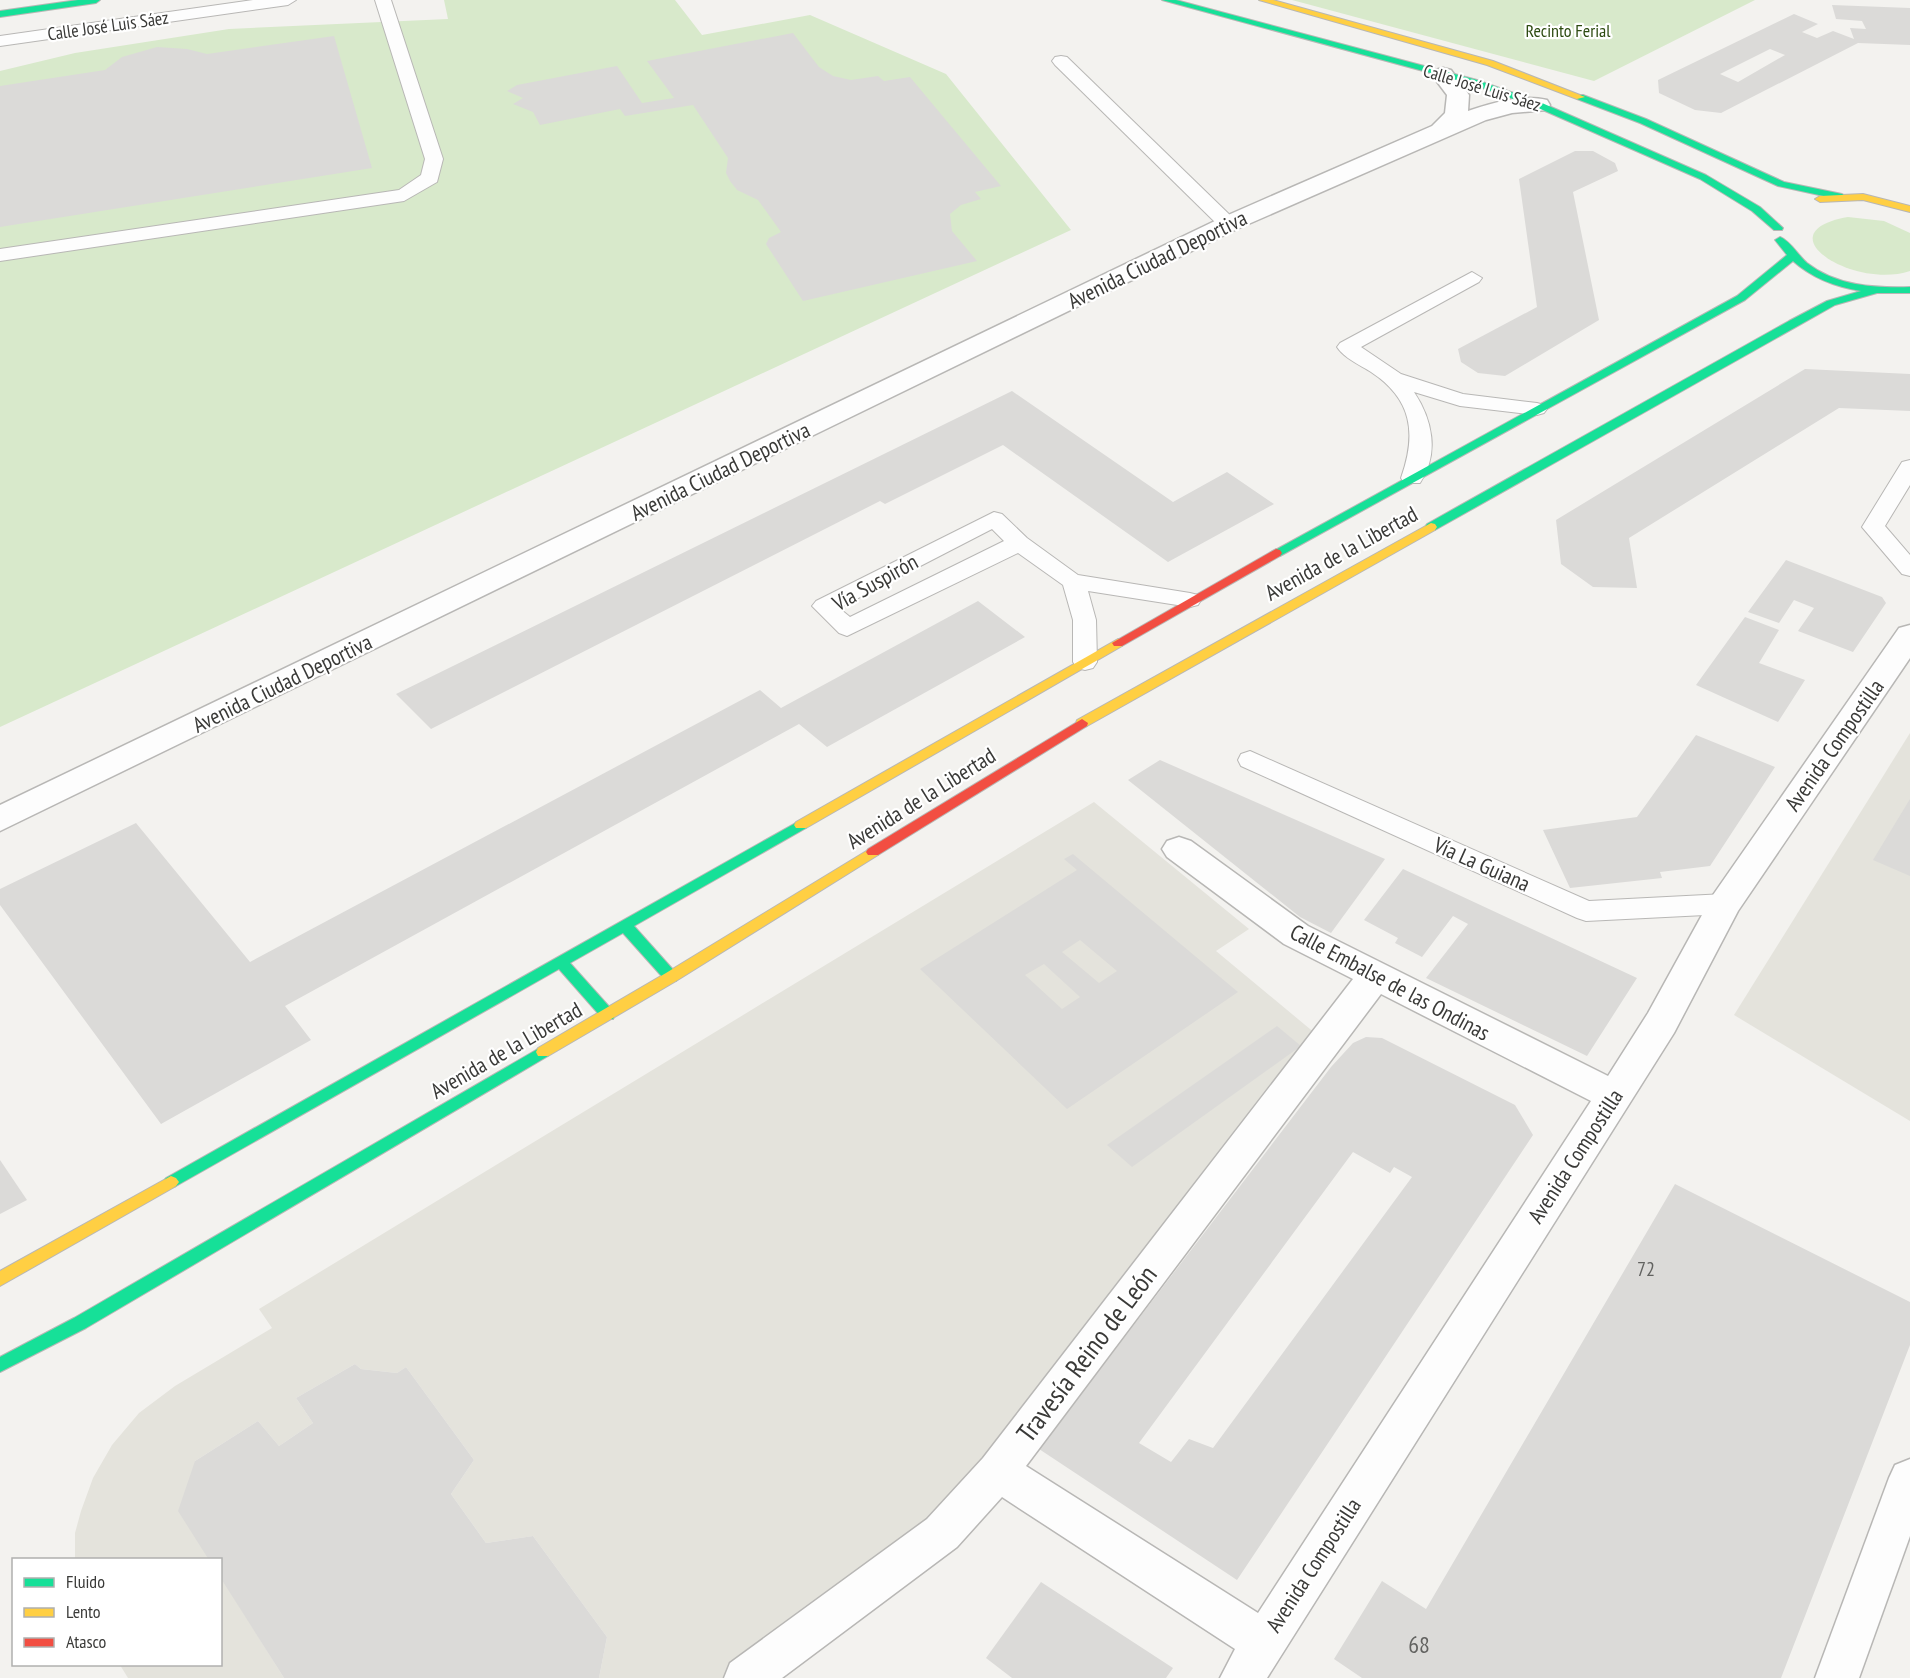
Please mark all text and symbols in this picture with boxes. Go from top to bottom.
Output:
street label: Calle José Luis Sáez [46,6,170,45]
park label: Recinto Ferial [1526,19,1611,42]
street label: Calle José Luis Sáez [1421,59,1544,116]
street label: Avenida Ciudad Deportiva [1063,203,1251,315]
street label: Avenida Ciudad Deportiva [626,415,814,527]
street label: Avenida de la Libertad [1260,500,1422,606]
street label: Vía Suspirón [826,547,923,617]
street label: Avenida Ciudad Deportiva [188,627,376,739]
street label: Avenida Compostilla [1778,674,1890,816]
street label: Avenida de la Libertad [841,741,1001,855]
street label: Vía La Guiana [1429,830,1534,898]
street label: Calle Embalse de las Ondinas [1285,917,1495,1047]
street label: Avenida de la Libertad [425,995,587,1105]
street label: Avenida Compostilla [1521,1084,1629,1228]
house number: 72 [1637,1256,1655,1282]
street label: Travesía Reino de León [1009,1258,1164,1448]
street label: Avenida Compostilla [1259,1493,1367,1637]
legend [12,1558,222,1666]
text: Fluido [66,1570,105,1593]
text: Lento [66,1600,101,1623]
house number: 68 [1408,1629,1430,1660]
text: Atasco [66,1630,107,1653]

